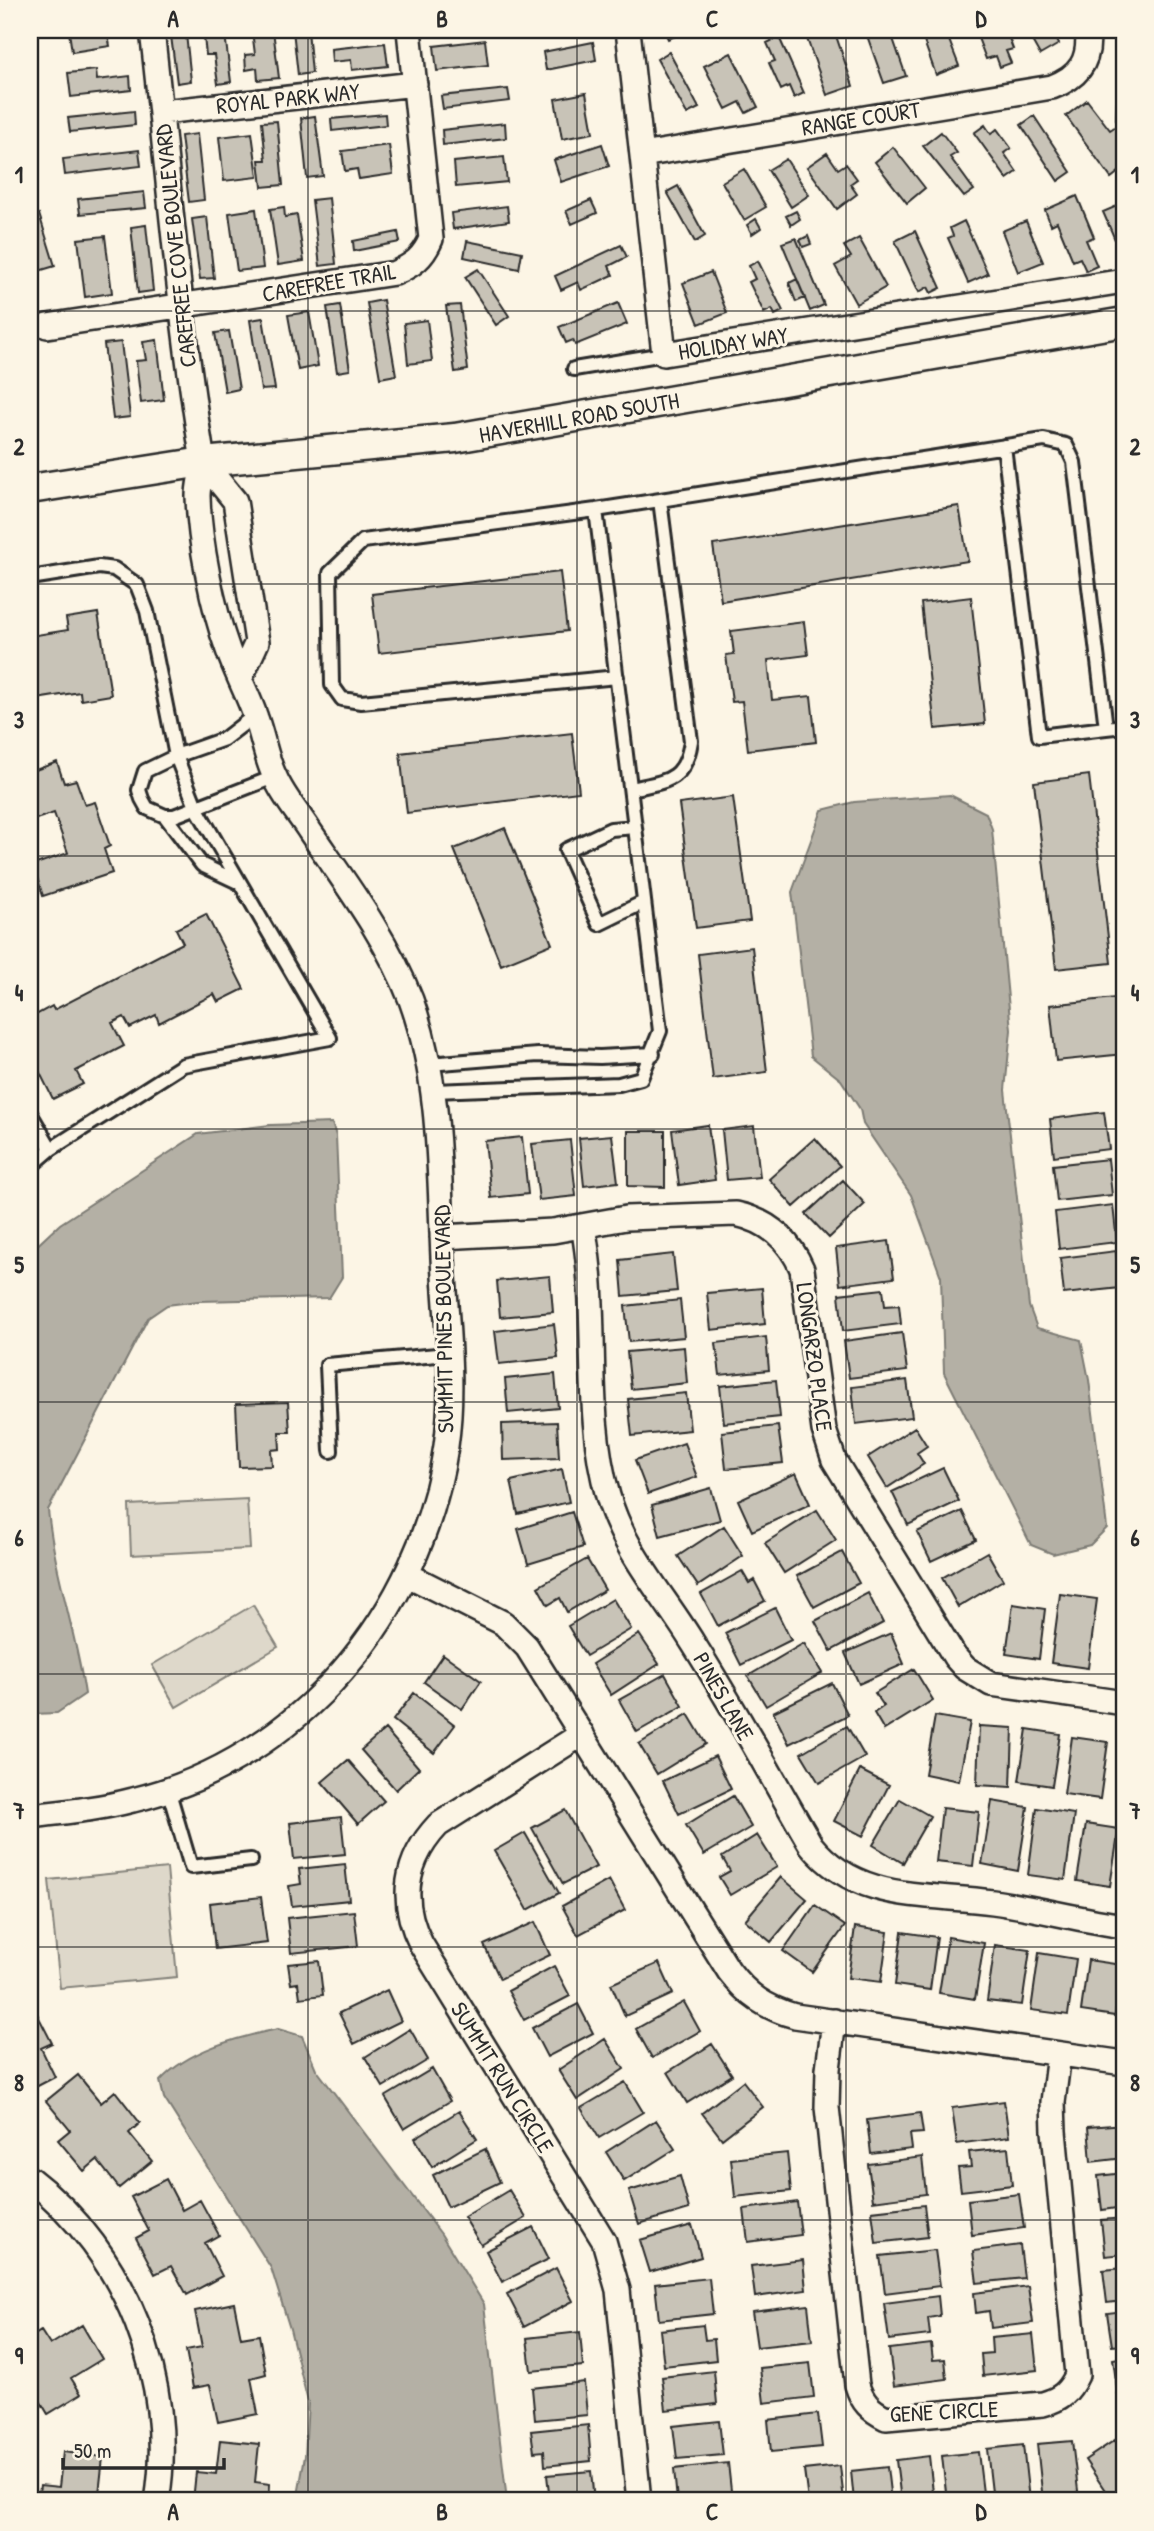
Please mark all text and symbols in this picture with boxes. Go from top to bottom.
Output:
text: A [167,3,179,34]
text: B [436,3,448,34]
text: C [706,3,718,34]
text: D [976,3,988,34]
street label: ROYAL PARK WAY [215,75,361,121]
street label: RANGE COURT [799,93,923,143]
street label: CAREFREE COVE BOULEVARD [147,123,203,369]
text: 1 [15,159,23,190]
text: 1 [1131,159,1139,190]
street label: CAREFREE TRAIL [260,255,398,309]
street label: HOLIDAY WAY [676,319,790,367]
street label: HAVERHILL ROAD SOUTH [477,384,681,450]
text: 2 [14,431,25,462]
text: 2 [1130,431,1141,462]
text: 3 [14,704,24,735]
text: 3 [1130,704,1140,735]
text: 4 [15,977,24,1008]
text: 4 [1131,977,1140,1008]
street label: SUMMIT PINES BOULEVARD [426,1205,460,1433]
text: 5 [14,1249,24,1280]
text: 5 [1130,1249,1140,1280]
street label: LONGARZO PLACE [789,1281,841,1433]
text: 6 [14,1522,24,1553]
text: 6 [1130,1522,1140,1553]
street label: PINES LANE [686,1646,762,1746]
text: 7 [12,1795,25,1826]
text: 7 [1128,1795,1141,1826]
street label: SUMMIT RUN CIRCLE [444,1996,562,2158]
text: 8 [14,2067,24,2098]
text: 8 [1130,2067,1140,2098]
text: 9 [15,2340,24,2371]
text: 9 [1131,2340,1140,2371]
street label: GENE CIRCLE [889,2393,999,2429]
scale bar [63,2426,224,2470]
text: 50 m [74,2436,111,2465]
text: A [167,2496,179,2527]
text: B [436,2496,448,2527]
text: C [706,2496,718,2527]
text: D [976,2496,988,2527]

